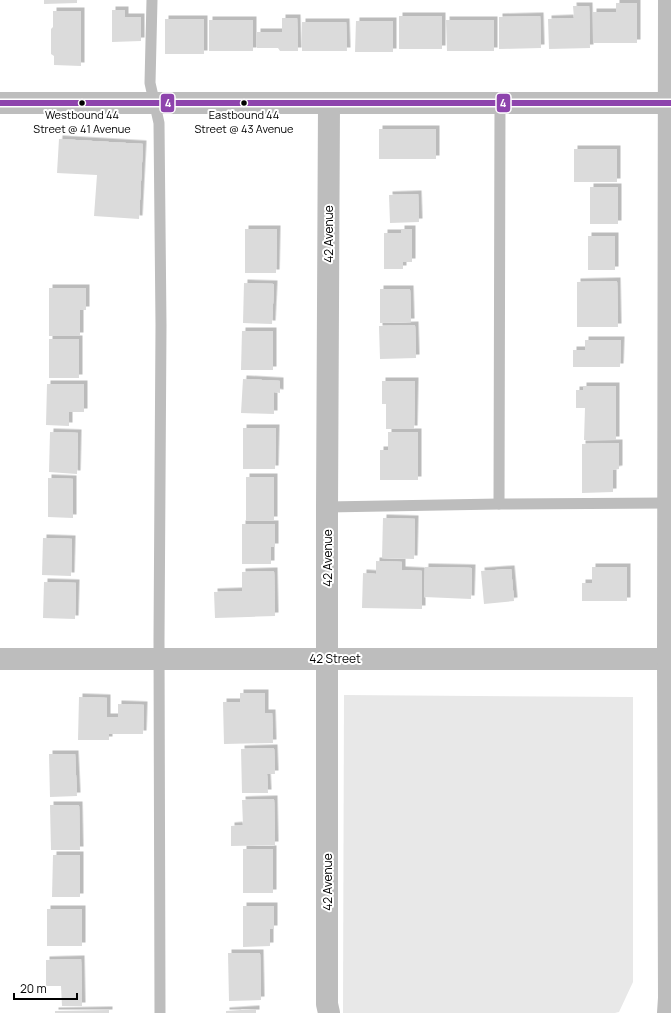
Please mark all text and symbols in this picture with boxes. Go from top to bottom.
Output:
line badge: 4 [160,93,175,113]
line badge: 4 [496,93,511,113]
text: 4 [165,95,172,110]
text: 4 [500,95,507,110]
marker: Westbound 44 Street @ 41 Avenue [77,98,87,108]
marker: Eastbound 44 Street @ 43 Avenue [239,98,249,108]
place label: Westbound 44 Street @ 41 Avenue [33,107,131,136]
place label: Eastbound 44 Street @ 43 Avenue [194,107,294,136]
street label: 42 Avenue [320,205,337,263]
street label: 42 Avenue [319,529,336,587]
street label: 42 Street [309,650,361,667]
street label: 42 Avenue [319,853,336,911]
scale bar [14,975,77,1001]
text: 20 m [20,980,47,997]

